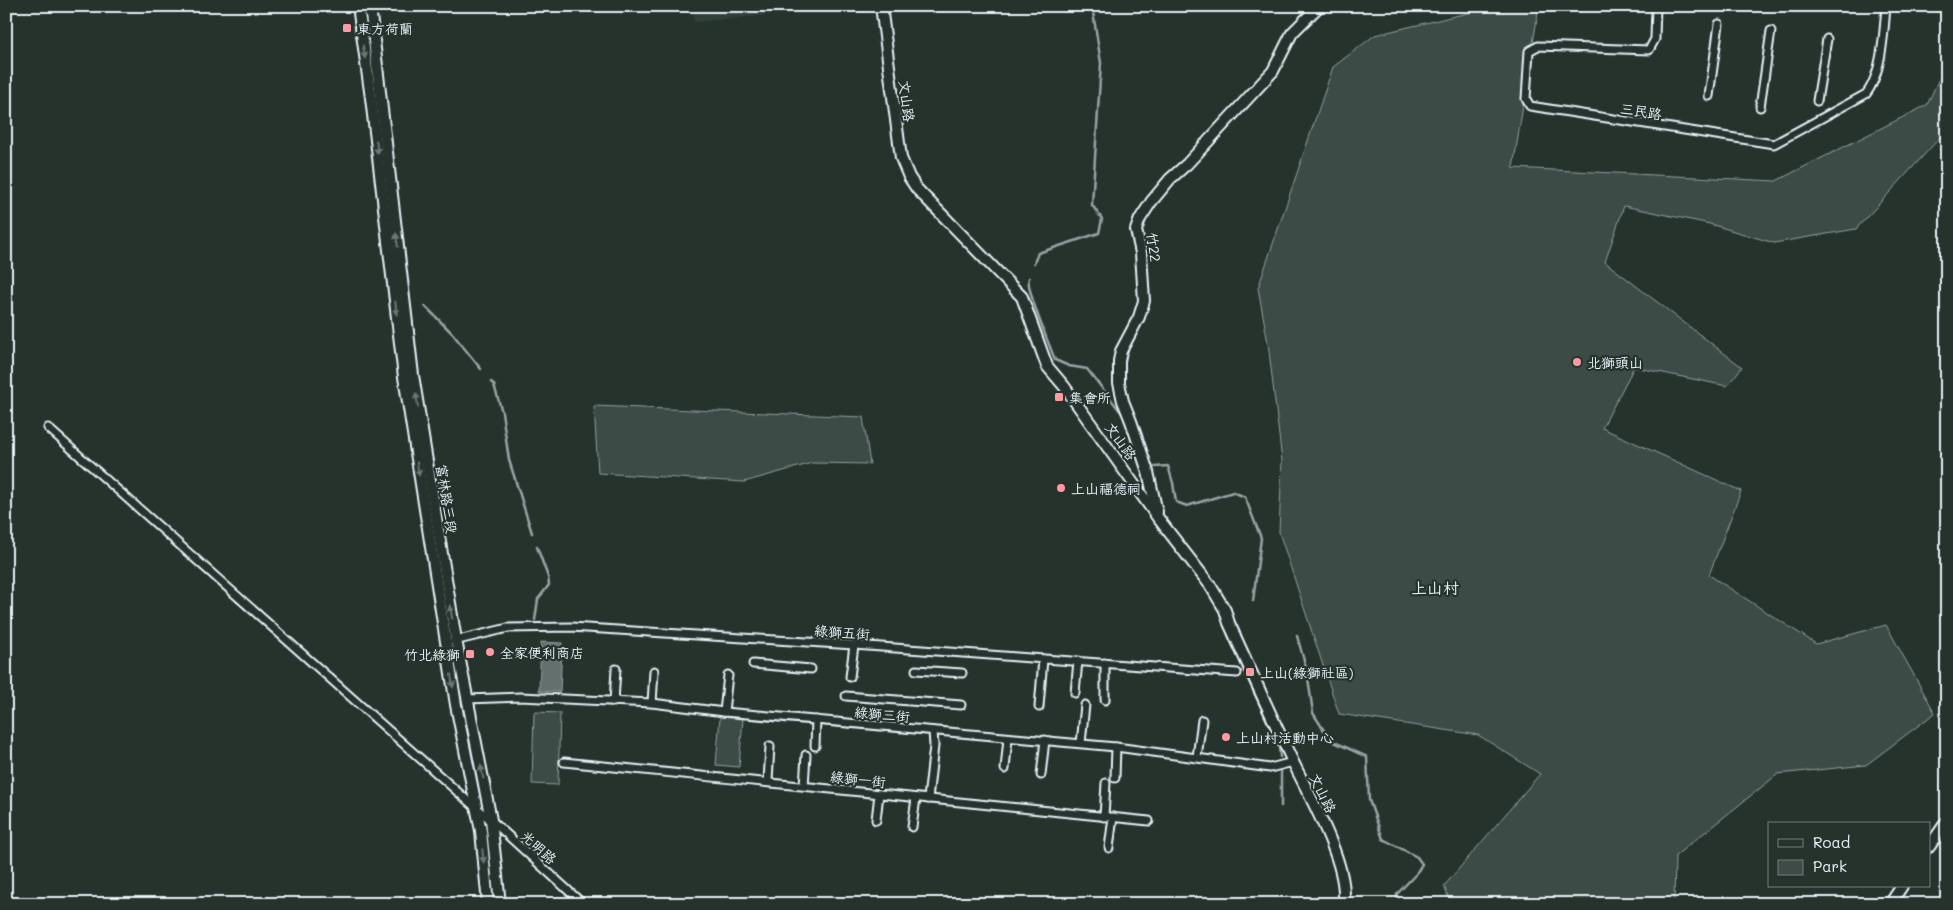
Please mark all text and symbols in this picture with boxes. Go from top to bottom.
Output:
place label: 東方荷蘭 [357,19,413,38]
marker: 東方荷蘭 [341,22,353,34]
one-way arrow [361,45,369,61]
street label: 文山路 [895,79,919,123]
street label: 三民路 [1619,98,1663,124]
one-way arrow [373,139,381,155]
street label: 竹22 [1143,231,1165,263]
one-way arrow [393,232,401,248]
one-way arrow [392,300,400,316]
place label: 北獅頭山 [1587,353,1643,372]
marker: 北獅頭山 [1571,356,1583,368]
place label: 集會所 [1069,388,1111,407]
marker: 集會所 [1053,391,1065,403]
one-way arrow [412,392,420,408]
street label: 文山路 [1101,418,1141,464]
one-way arrow [415,461,423,477]
street label: 富林路三段 [432,463,462,535]
place label: 上山福德祠 [1071,479,1141,498]
marker: 上山福德祠 [1055,482,1067,494]
district label: 上山村 [1411,577,1459,598]
one-way arrow [447,604,455,620]
street label: 綠獅五街 [813,621,871,643]
place label: 全家便利商店 [500,643,584,662]
place label: 竹北綠獅 [404,645,460,664]
marker: 全家便利商店 [484,646,496,658]
marker: 竹北綠獅 [464,648,476,660]
place label: 上山(綠獅社區) [1260,663,1354,682]
marker: 上山(綠獅社區) [1244,666,1256,678]
one-way arrow [449,674,457,690]
street label: 綠獅三街 [853,702,911,726]
place label: 上山村活動中心 [1236,728,1334,747]
marker: 上山村活動中心 [1220,731,1232,743]
one-way arrow [478,764,486,780]
street label: 綠獅一街 [829,767,887,791]
street label: 文山路 [1305,770,1341,816]
legend [1768,822,1930,888]
street label: 光明路 [517,826,561,868]
text: Road [1813,832,1850,852]
one-way arrow [480,849,488,865]
text: Park [1813,856,1847,876]

